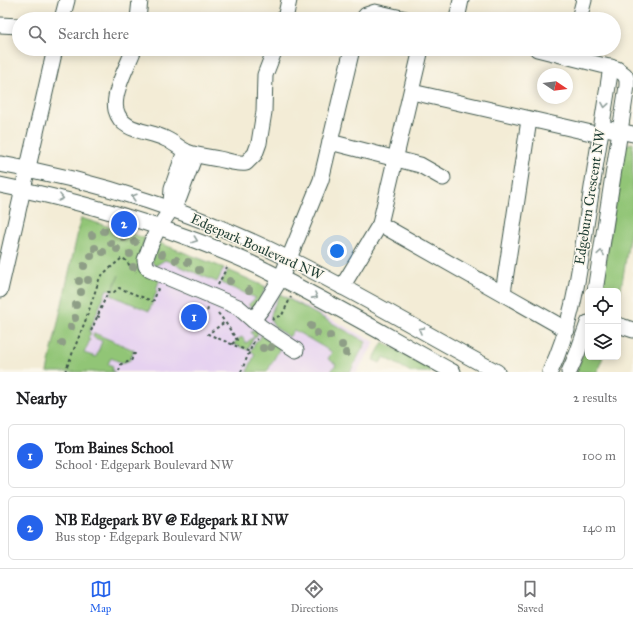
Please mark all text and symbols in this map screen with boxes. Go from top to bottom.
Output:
search box [12,12,621,56]
icon: search [26,23,48,45]
text: Search here [58,25,129,43]
north arrow [537,68,573,104]
one-way arrow [601,102,609,108]
street label: Edgeburn Crescent NW [571,127,609,266]
one-way arrow [58,193,65,201]
one-way arrow [130,193,137,202]
pin: 2 [111,209,137,239]
street label: Edgepark Boulevard NW [188,210,327,284]
one-way arrow [192,236,199,244]
your location [327,241,347,261]
one-way arrow [596,249,605,256]
map controls [585,288,621,360]
button: locate [585,288,621,324]
one-way arrow [311,291,318,298]
pin: 1 [181,302,207,332]
button: layers [585,324,621,360]
one-way arrow [418,328,425,335]
text: Nearby [16,388,67,409]
text: 2 results [573,390,617,406]
text: Tom Baines School [55,439,174,457]
text: 1 [27,448,33,464]
text: 100 m [582,448,616,464]
text: School · Edgepark Boulevard NW [55,457,233,473]
text: NB Edgepark BV @ Edgepark RI NW [55,511,288,529]
text: 2 [27,520,33,536]
text: 140 m [582,520,616,536]
text: Bus stop · Edgepark Boulevard NW [55,529,242,545]
tab: Map [90,578,112,615]
tab: Directions [291,578,338,615]
tab: Saved [517,578,543,615]

